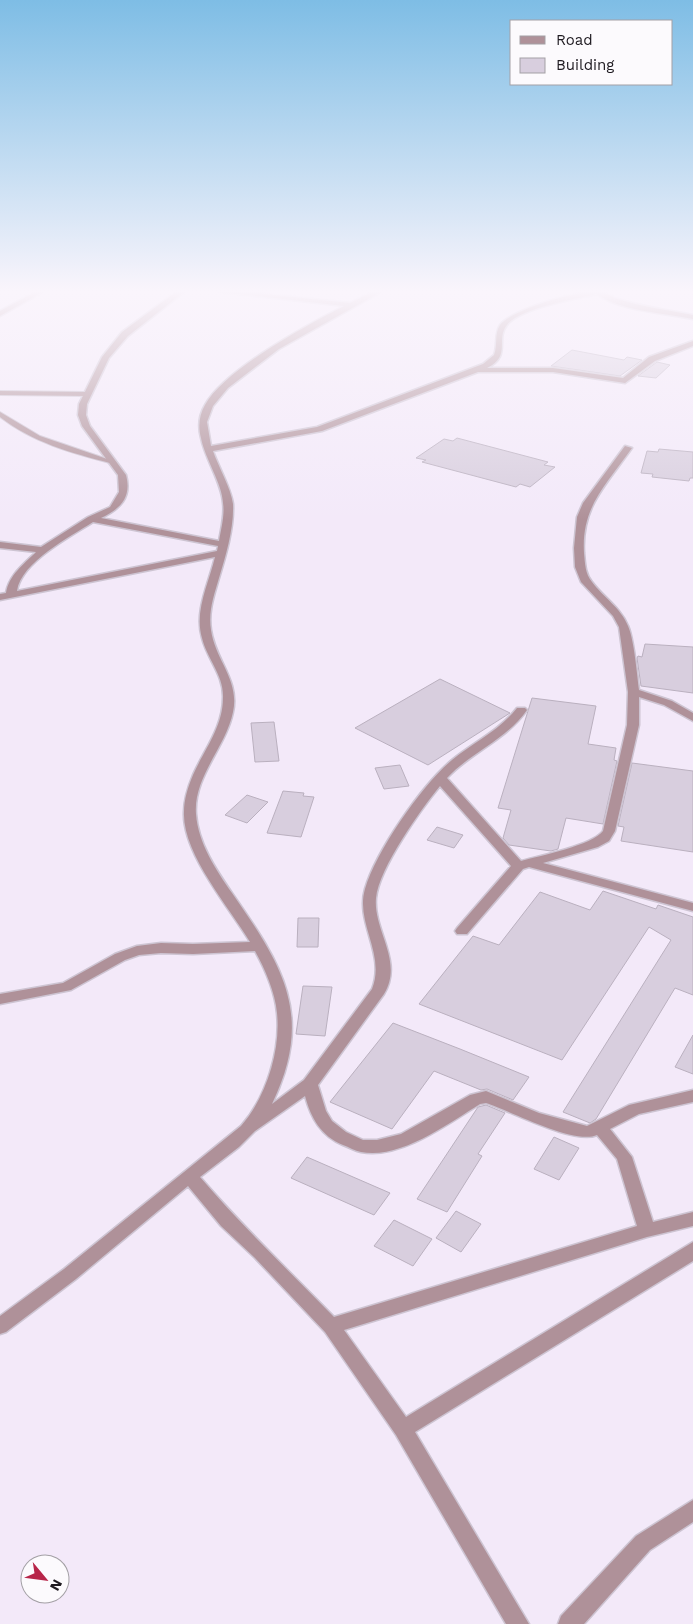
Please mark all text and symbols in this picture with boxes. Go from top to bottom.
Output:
legend [510,20,673,85]
text: Road [556,31,593,49]
text: Building [556,56,614,74]
north arrow [20,1554,70,1604]
text: N [47,1577,66,1594]

